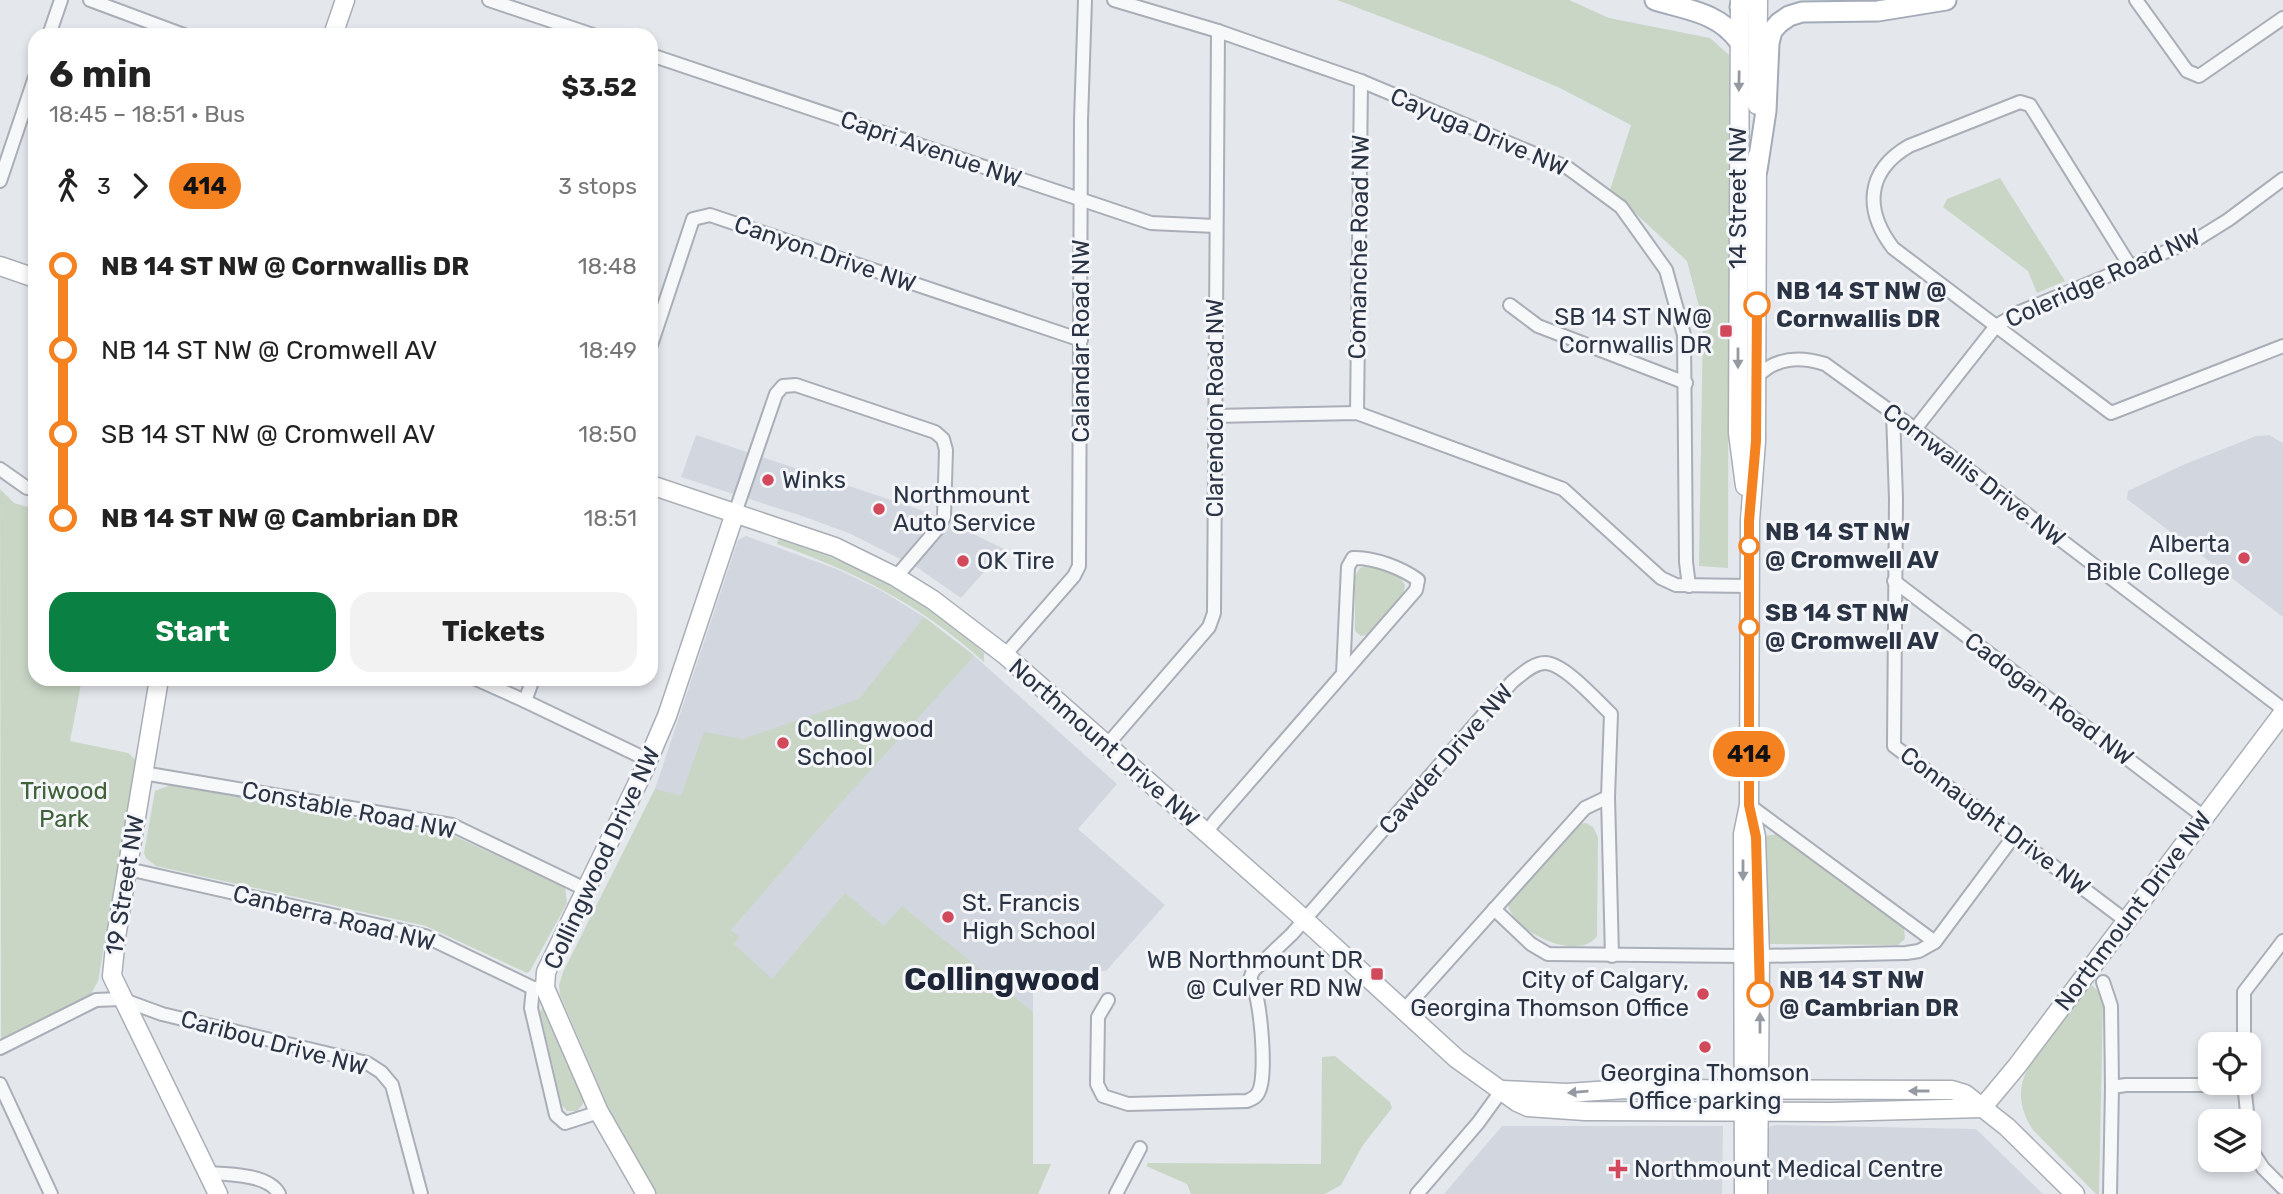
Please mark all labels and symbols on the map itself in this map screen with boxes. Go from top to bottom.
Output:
one-way arrow [1733,71,1744,93]
street label: Cayuga Drive NW [1386,82,1572,182]
street label: Capri Avenue NW [837,105,1025,193]
street label: 14 Street NW [1724,127,1752,269]
street label: Comanche Road NW [1343,134,1375,360]
street label: Canyon Drive NW [731,210,919,298]
street label: Coleridge Road NW [2001,222,2205,334]
street label: Calandar Road NW [1067,239,1095,443]
place label: NB 14 ST NW @ Cornwallis DR [1776,277,1947,333]
marker: NB 14 ST NW @ Cornwallis DR [1744,292,1770,318]
street label: Clarendon Road NW [1201,298,1229,518]
place label: SB 14 ST NW@ Cornwallis DR [1554,303,1712,359]
marker: SB 14 ST NW@ Cornwallis DR [1718,323,1734,339]
one-way arrow [1732,347,1744,369]
street label: Cornwallis Drive NW [1878,397,2070,553]
place label: Winks [782,466,846,494]
marker: Winks [760,472,776,488]
place label: Northmount Auto Service [893,481,1036,537]
marker: Northmount Auto Service [871,501,887,517]
place label: NB 14 ST NW @ Cromwell AV [1765,518,1940,574]
place label: Alberta Bible College [2086,530,2230,586]
marker: NB 14 ST NW @ Cromwell AV [1739,536,1759,556]
place label: OK Tire [977,547,1055,575]
marker: Alberta Bible College [2236,550,2252,566]
marker: OK Tire [955,553,971,569]
place label: SB 14 ST NW @ Cromwell AV [1765,599,1940,655]
marker: SB 14 ST NW @ Cromwell AV [1739,617,1759,637]
street label: Cadogan Road NW [1959,626,2139,772]
street label: Northmount Drive NW [1003,653,1205,833]
street label: Cawder Drive NW [1373,678,1519,840]
place label: Collingwood School [797,715,934,771]
line badge: 414 [1709,731,1789,777]
marker: Collingwood School [775,735,791,751]
street label: Connaught Drive NW [1895,741,2095,901]
street label: Collingwood Drive NW [538,742,666,974]
street label: Constable Road NW [240,776,458,844]
park label: Triwood Park [20,777,108,833]
street label: Northmount Drive NW [2049,806,2217,1016]
street label: 19 Street NW [100,813,150,957]
one-way arrow [1737,859,1749,881]
street label: Canberra Road NW [230,879,438,957]
place label: St. Francis High School [962,889,1096,945]
marker: St. Francis High School [940,909,956,925]
place label: WB Northmount DR @ Culver RD NW [1147,946,1363,1002]
district label: Collingwood [904,960,1100,998]
marker: WB Northmount DR @ Culver RD NW [1369,966,1385,982]
place label: City of Calgary, Georgina Thomson Office [1410,966,1689,1022]
place label: NB 14 ST NW @ Cambrian DR [1779,966,1959,1022]
marker: NB 14 ST NW @ Cambrian DR [1747,981,1773,1007]
marker: City of Calgary, Georgina Thomson Office [1695,986,1711,1002]
street label: Caribou Drive NW [178,1005,370,1081]
one-way arrow [1754,1012,1766,1034]
marker: Georgina Thomson Office parking [1697,1039,1713,1055]
place label: Georgina Thomson Office parking [1600,1059,1810,1115]
one-way arrow [1908,1085,1930,1096]
one-way arrow [1566,1087,1588,1098]
place label: Northmount Medical Centre [1634,1155,1943,1183]
marker: Northmount Medical Centre [1608,1159,1628,1179]

